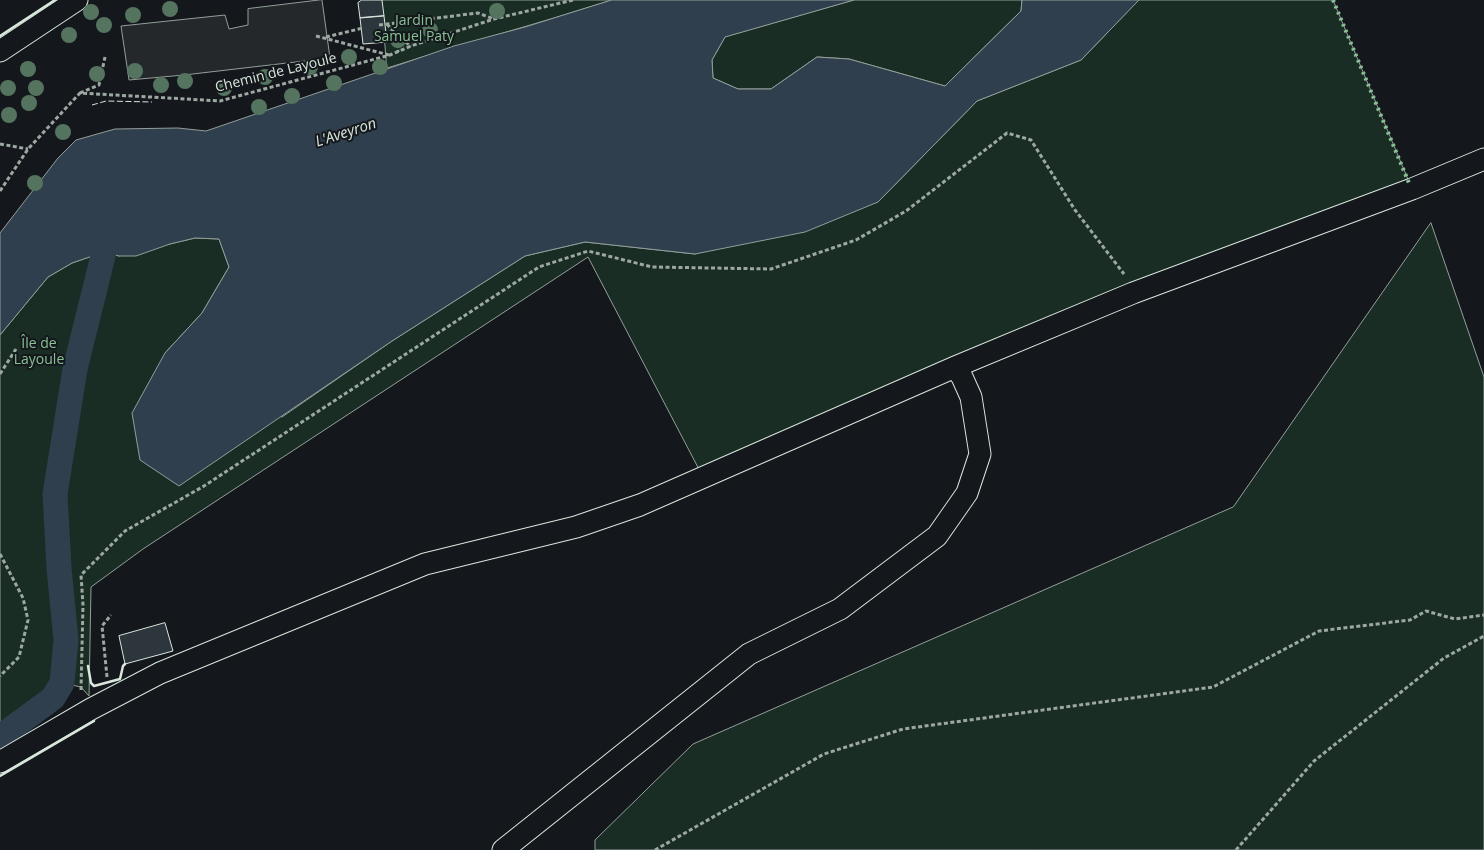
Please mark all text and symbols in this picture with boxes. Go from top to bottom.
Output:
park label: Jardin Samuel Paty [374,13,454,46]
street label: Chemin de Layoule [214,50,338,96]
water label: L'Aveyron [313,115,379,151]
park label: Île de Layoule [14,336,64,368]

